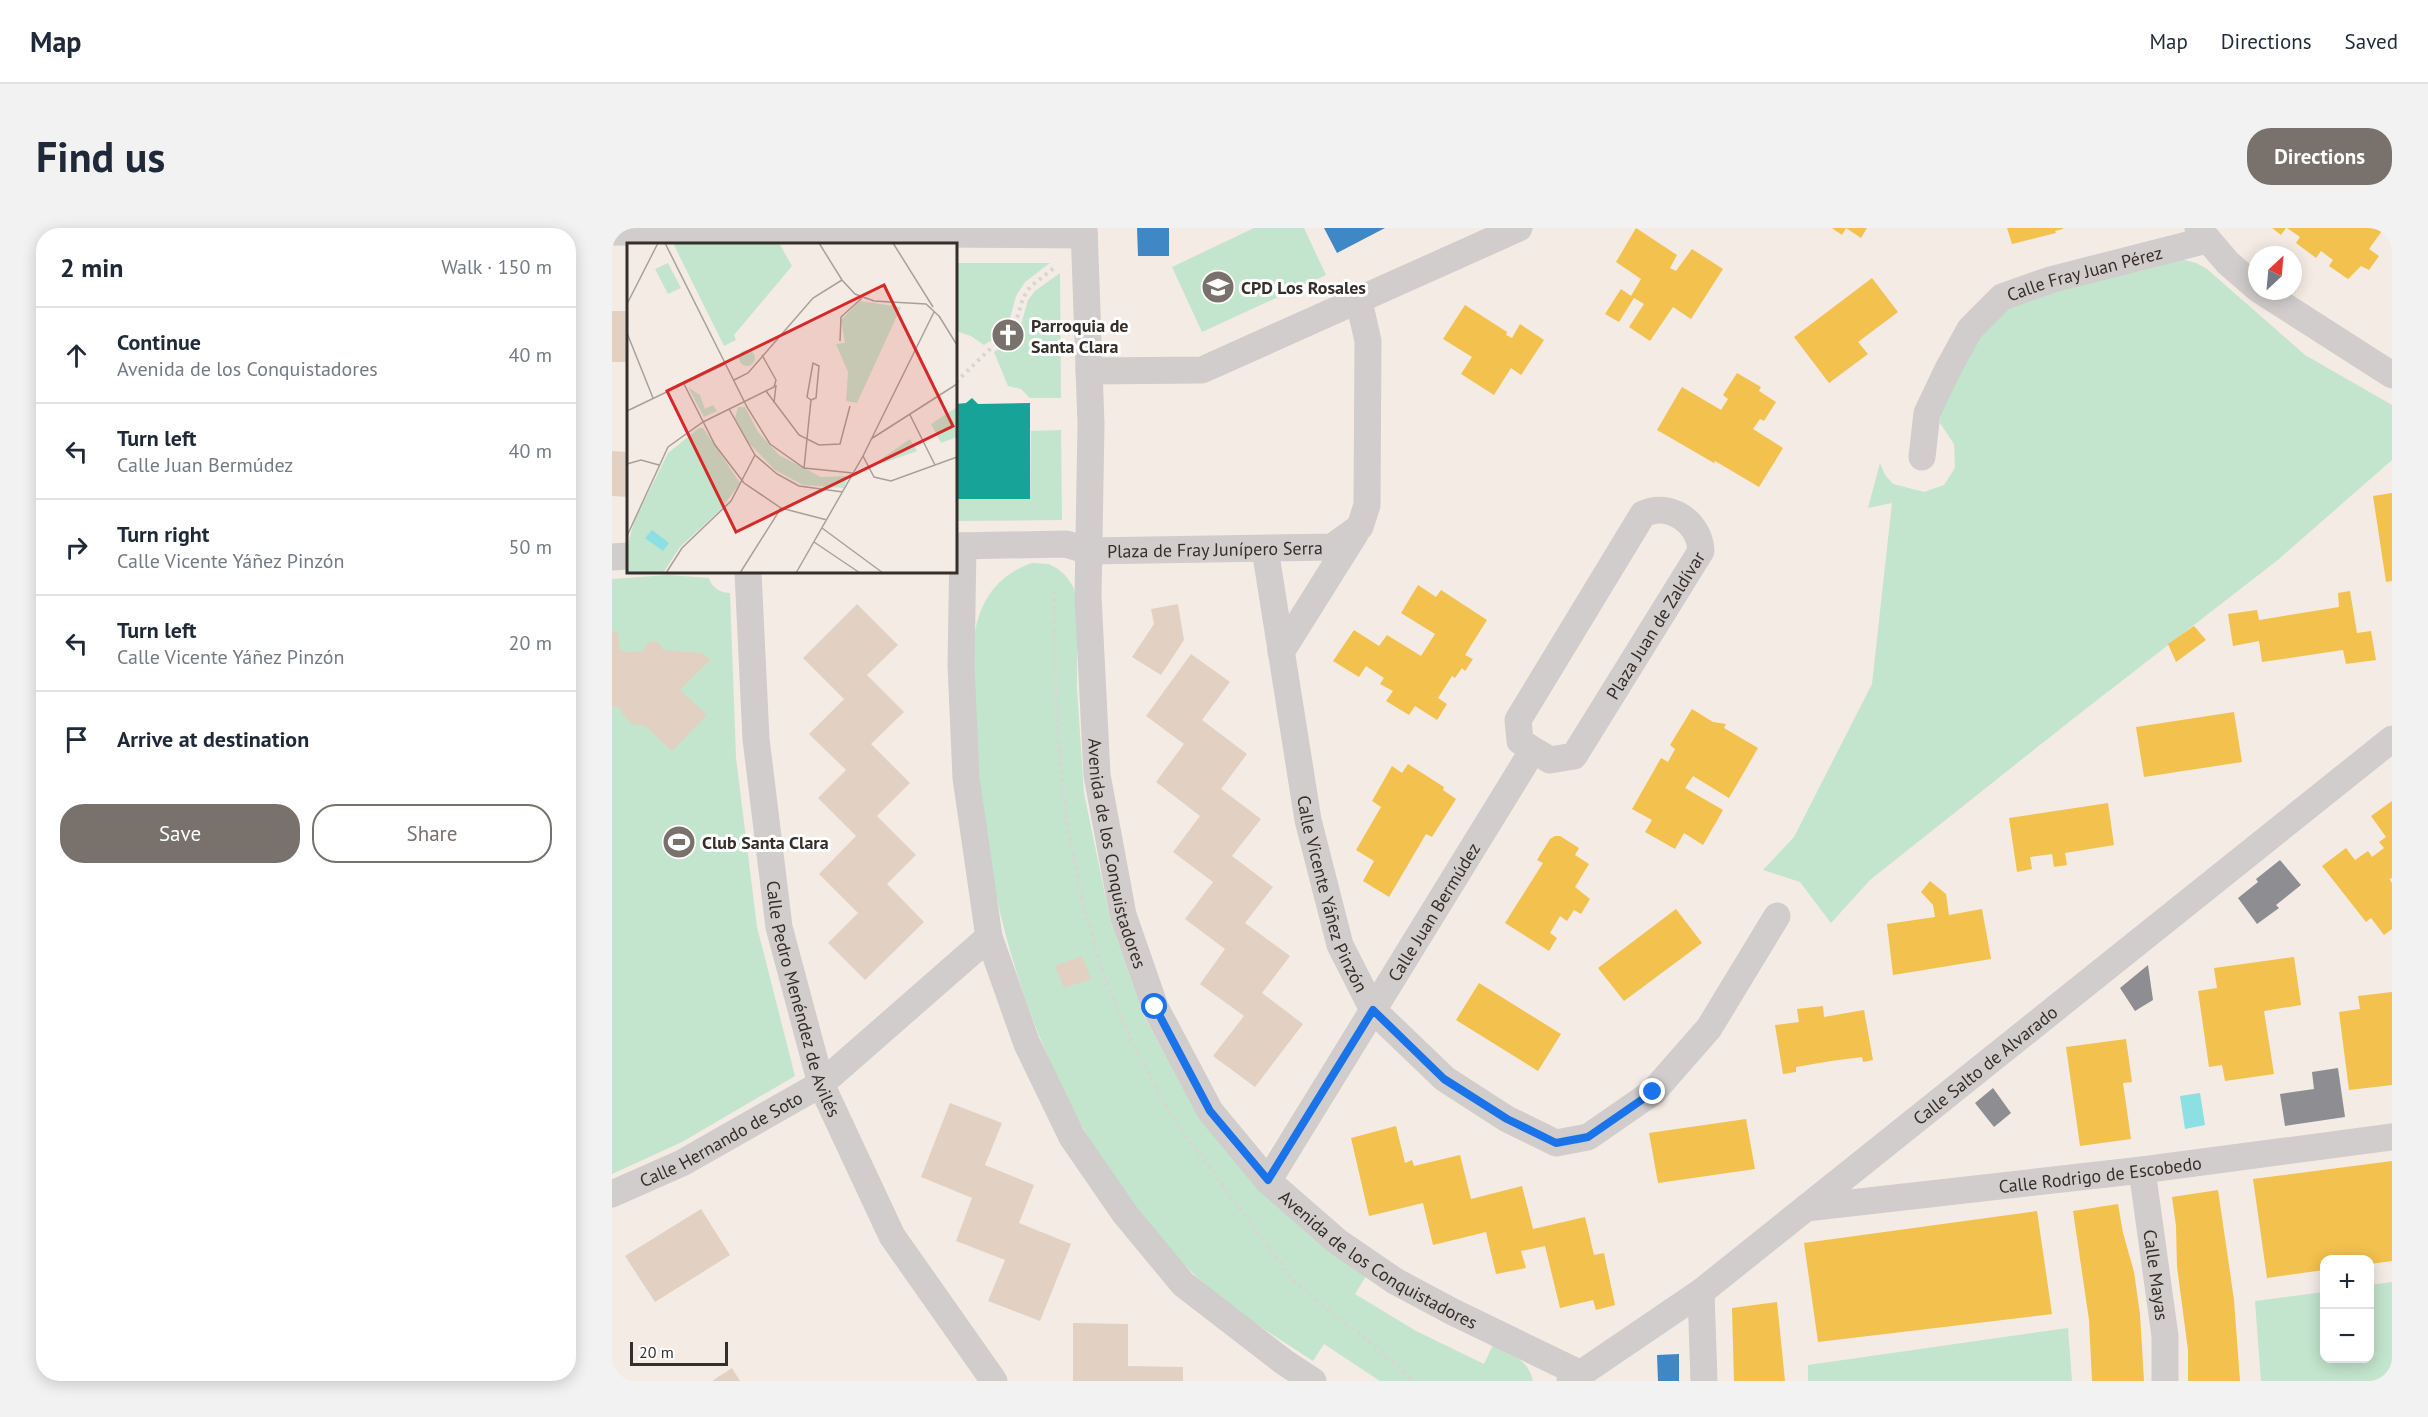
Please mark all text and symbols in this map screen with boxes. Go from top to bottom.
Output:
text: Map [30,23,81,60]
text: Map [2149,28,2188,55]
text: Directions [2221,28,2312,55]
text: Saved [2345,28,2398,55]
button: Directions [2247,128,2392,185]
text: Find us [36,129,165,184]
street label: Calle Fray Juan Pérez [2004,240,2165,306]
inset map [627,243,957,573]
north arrow [2248,246,2302,300]
text: 2 min [60,251,123,284]
text: Walk · 150 m [441,254,552,280]
school or university icon: CPD Los Rosales [1200,269,1236,305]
place label: CPD Los Rosales [1241,276,1366,299]
place label: Parroquia de Santa Clara [1031,314,1129,358]
church icon: Parroquia de Santa Clara [990,317,1026,353]
text: Continue [117,328,201,356]
icon: ahead [60,339,93,372]
text: 40 m [509,342,552,368]
text: Avenida de los Conquistadores [117,356,378,382]
text: Turn left [117,424,197,452]
icon: left [60,435,93,468]
text: 40 m [509,438,552,464]
text: Calle Juan Bermúdez [117,452,293,478]
text: Turn right [117,520,209,548]
icon: right [60,531,93,564]
text: 50 m [509,534,552,560]
street label: Plaza de Fray Junípero Serra [1107,536,1323,562]
street label: Plaza Juan de Zaldívar [1601,547,1710,703]
text: Calle Vicente Yáñez Pinzón [117,548,344,574]
text: Turn left [117,616,197,644]
icon: left [60,627,93,660]
text: 20 m [509,630,552,656]
text: Calle Vicente Yáñez Pinzón [117,644,344,670]
icon: arrive [60,723,93,756]
text: Arrive at destination [117,725,309,753]
street label: Avenida de los Conquistadores [1084,738,1152,971]
street label: Calle Vicente Yáñez Pinzón [1293,794,1373,996]
button: Save [60,804,300,863]
button: Share [312,804,552,863]
sports icon: Club Santa Clara [661,824,697,860]
place label: Club Santa Clara [702,831,829,854]
street label: Calle Juan Bermúdez [1382,838,1485,985]
street label: Calle Pedro Menéndez de Avilés [762,879,846,1120]
route start [1141,993,1167,1019]
street label: Calle Salto de Alvarado [1908,1000,2062,1130]
route end [1639,1078,1665,1104]
street label: Calle Hernando de Soto [636,1086,806,1192]
street label: Calle Rodrigo de Escobedo [1997,1151,2203,1198]
street label: Avenida de los Conquistadores [1275,1185,1481,1334]
street label: Calle Mayas [2139,1228,2174,1322]
map controls [2320,1255,2374,1363]
button: + [2320,1255,2374,1309]
button: − [2320,1309,2374,1363]
scale bar [630,1339,728,1366]
text: 20 m [639,1342,674,1362]

